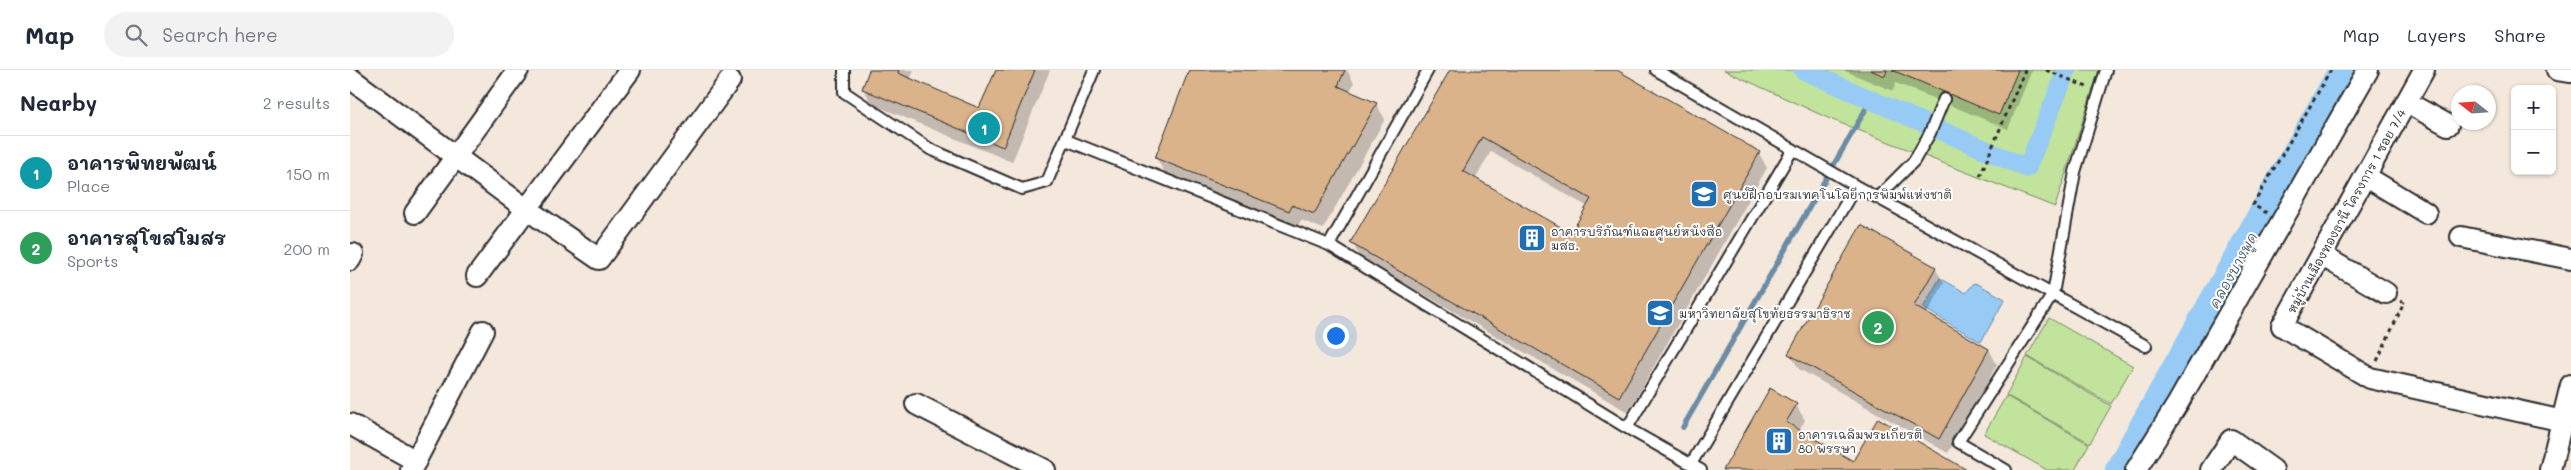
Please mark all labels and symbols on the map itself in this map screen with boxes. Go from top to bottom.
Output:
north arrow [2451,85,2496,130]
street label: หมู่บ้านเมืองทองธานี โครงการ 1 ซอย 7/4 [2283,106,2411,317]
pin: 1 [968,109,1000,147]
school or university icon: ศูนย์ฝึกอบรมเทคโนโลยีการพิมพ์แห่งชาติ [1689,179,1719,209]
place label: ศูนย์ฝึกอบรมเทคโนโลยีการพิมพ์แห่งชาติ [1723,186,1952,204]
building icon: อาคารบริภัณฑ์และศูนย์หนังสือ มสธ. [1517,223,1547,253]
place label: อาคารบริภัณฑ์และศูนย์หนังสือ มสธ. [1551,223,1723,253]
water label: คลองบางพูด [2204,229,2263,312]
school or university icon: มหาวิทยาลัยสุโขทัยธรรมาธิราช [1645,298,1675,328]
place label: มหาวิทยาลัยสุโขทัยธรรมาธิราช [1679,305,1851,324]
pin: 2 [1862,308,1894,346]
your location [1323,323,1349,349]
building icon: อาคารเฉลิมพระเกียรติ 80 พรรษา [1764,426,1794,456]
place label: อาคารเฉลิมพระเกียรติ 80 พรรษา [1798,426,1922,456]

